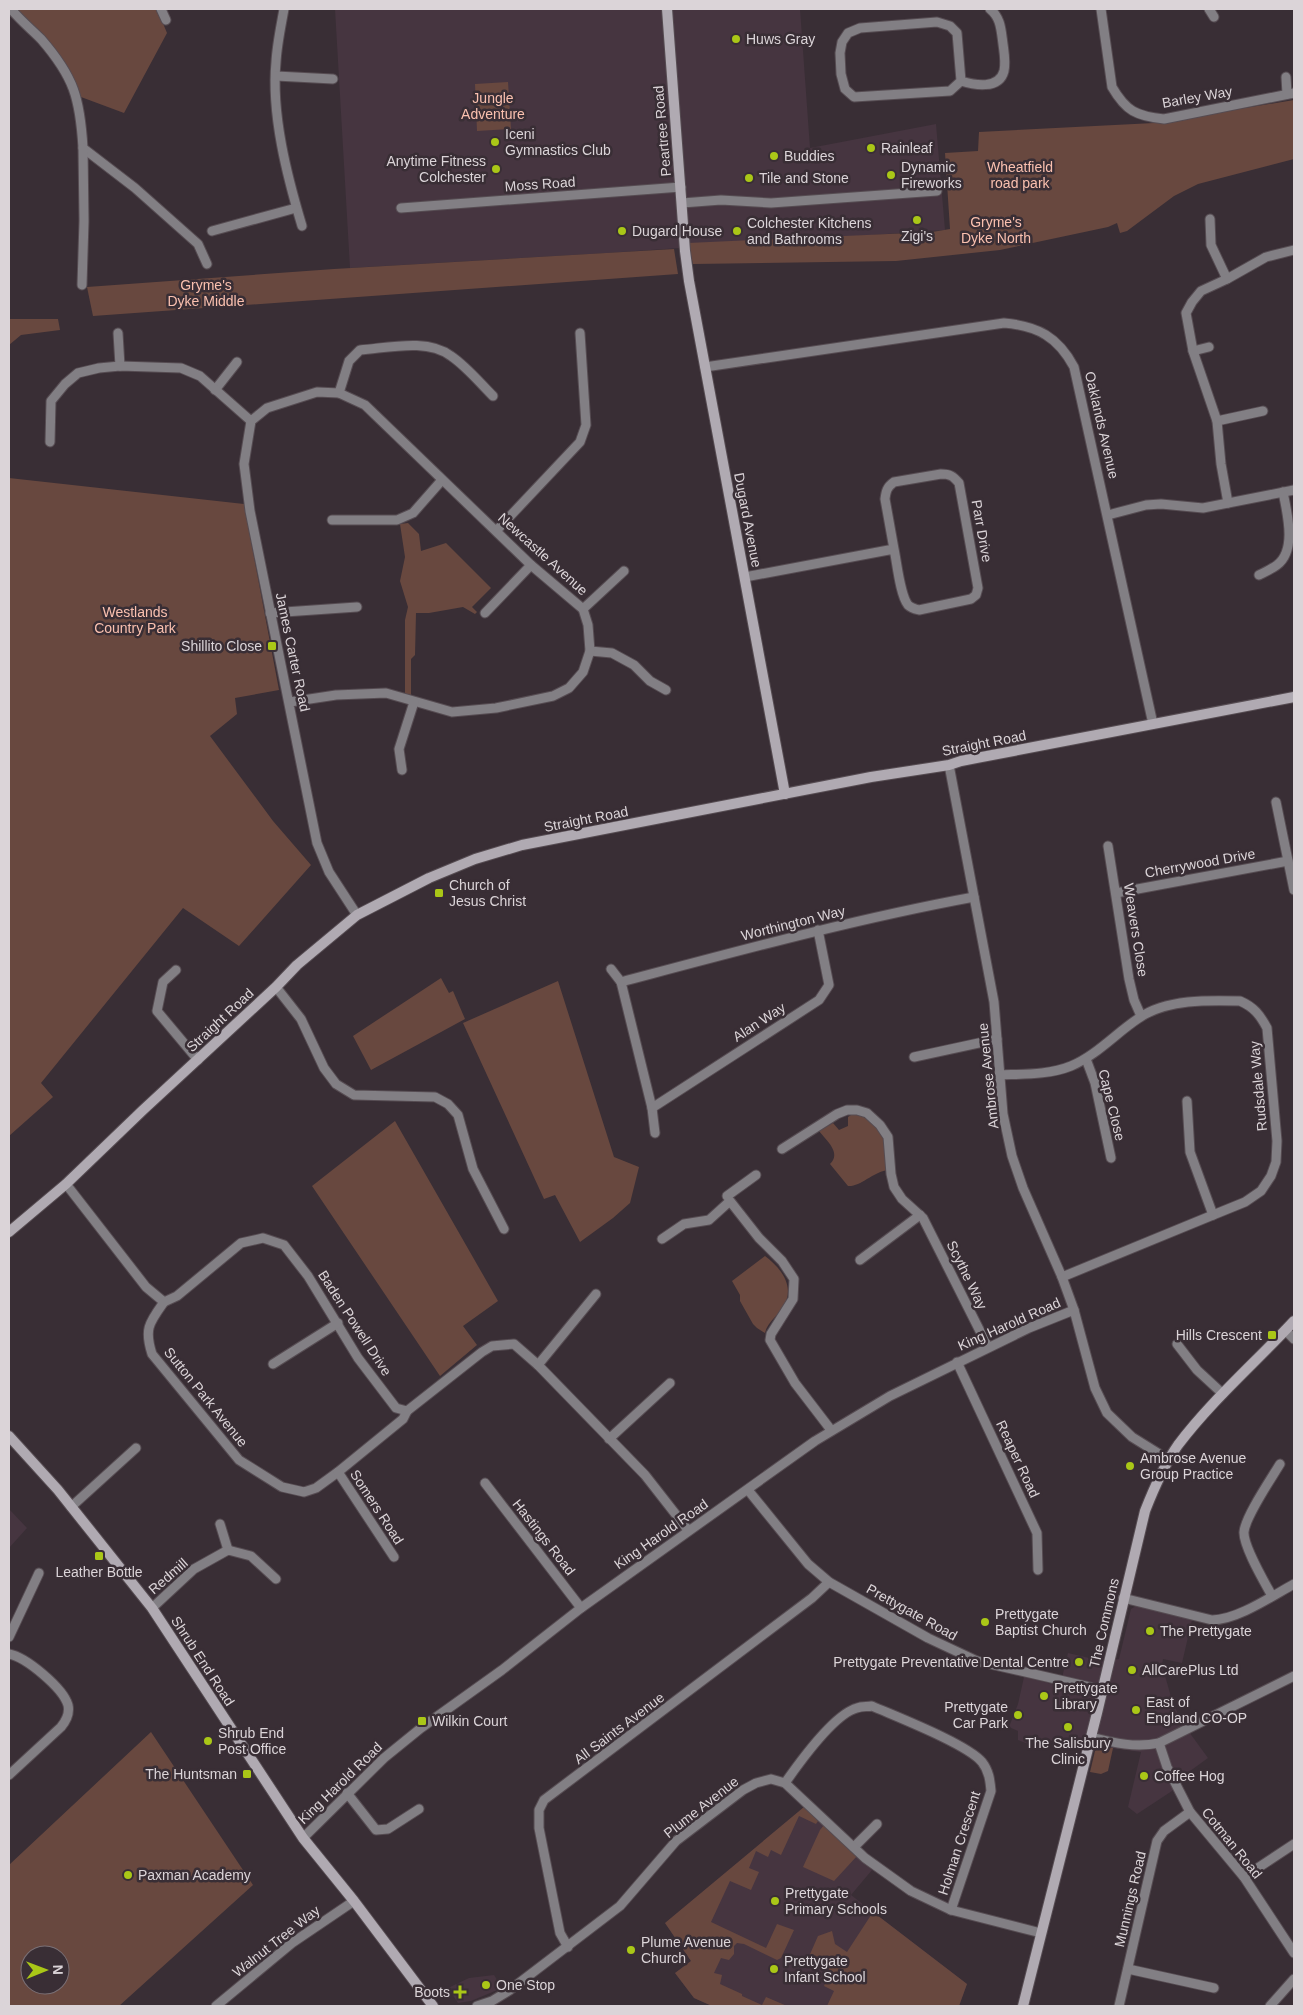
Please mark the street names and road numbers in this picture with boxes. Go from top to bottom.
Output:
street label: Barley Way [1161,83,1233,111]
street label: Peartree Road [650,85,674,177]
street label: Moss Road [504,174,576,194]
street label: Oaklands Avenue [1082,370,1122,480]
street label: Dugard Avenue [731,471,765,569]
street label: Parr Drive [969,499,995,564]
street label: Newcastle Avenue [495,510,591,599]
street label: James Carter Road [273,591,313,713]
street label: Straight Road [940,727,1028,759]
street label: Straight Road [542,803,630,835]
street label: Cherrywood Drive [1143,845,1257,881]
street label: Weavers Close [1121,882,1151,978]
street label: Worthington Way [739,902,847,944]
street label: Straight Road [183,985,257,1055]
street label: Alan Way [730,999,788,1045]
street label: Ambrose Avenue [974,1022,1002,1130]
street label: Rudsdale Way [1246,1040,1270,1132]
street label: Cape Close [1095,1068,1129,1143]
street label: Scythe Way [944,1238,990,1312]
street label: Baden Powell Drive [315,1267,395,1379]
street label: King Harold Road [955,1294,1063,1354]
street label: Sutton Park Avenue [161,1344,251,1450]
street label: Reaper Road [993,1418,1043,1500]
street label: Somers Road [347,1467,407,1547]
street label: Hastings Road [509,1496,579,1578]
street label: King Harold Road [611,1496,711,1572]
street label: Redmill [145,1555,191,1597]
street label: The Commons [1086,1576,1122,1670]
street label: Prettygate Road [864,1580,960,1644]
street label: Shrub End Road [168,1613,238,1709]
street label: All Saints Avenue [571,1689,667,1767]
street label: King Harold Road [295,1739,385,1827]
street label: Plume Avenue [661,1773,742,1841]
street label: Holman Crescent [935,1789,983,1897]
street label: Cotman Road [1199,1804,1265,1882]
street label: Munnings Road [1111,1849,1149,1949]
street label: Walnut Tree Way [229,1902,323,1980]

